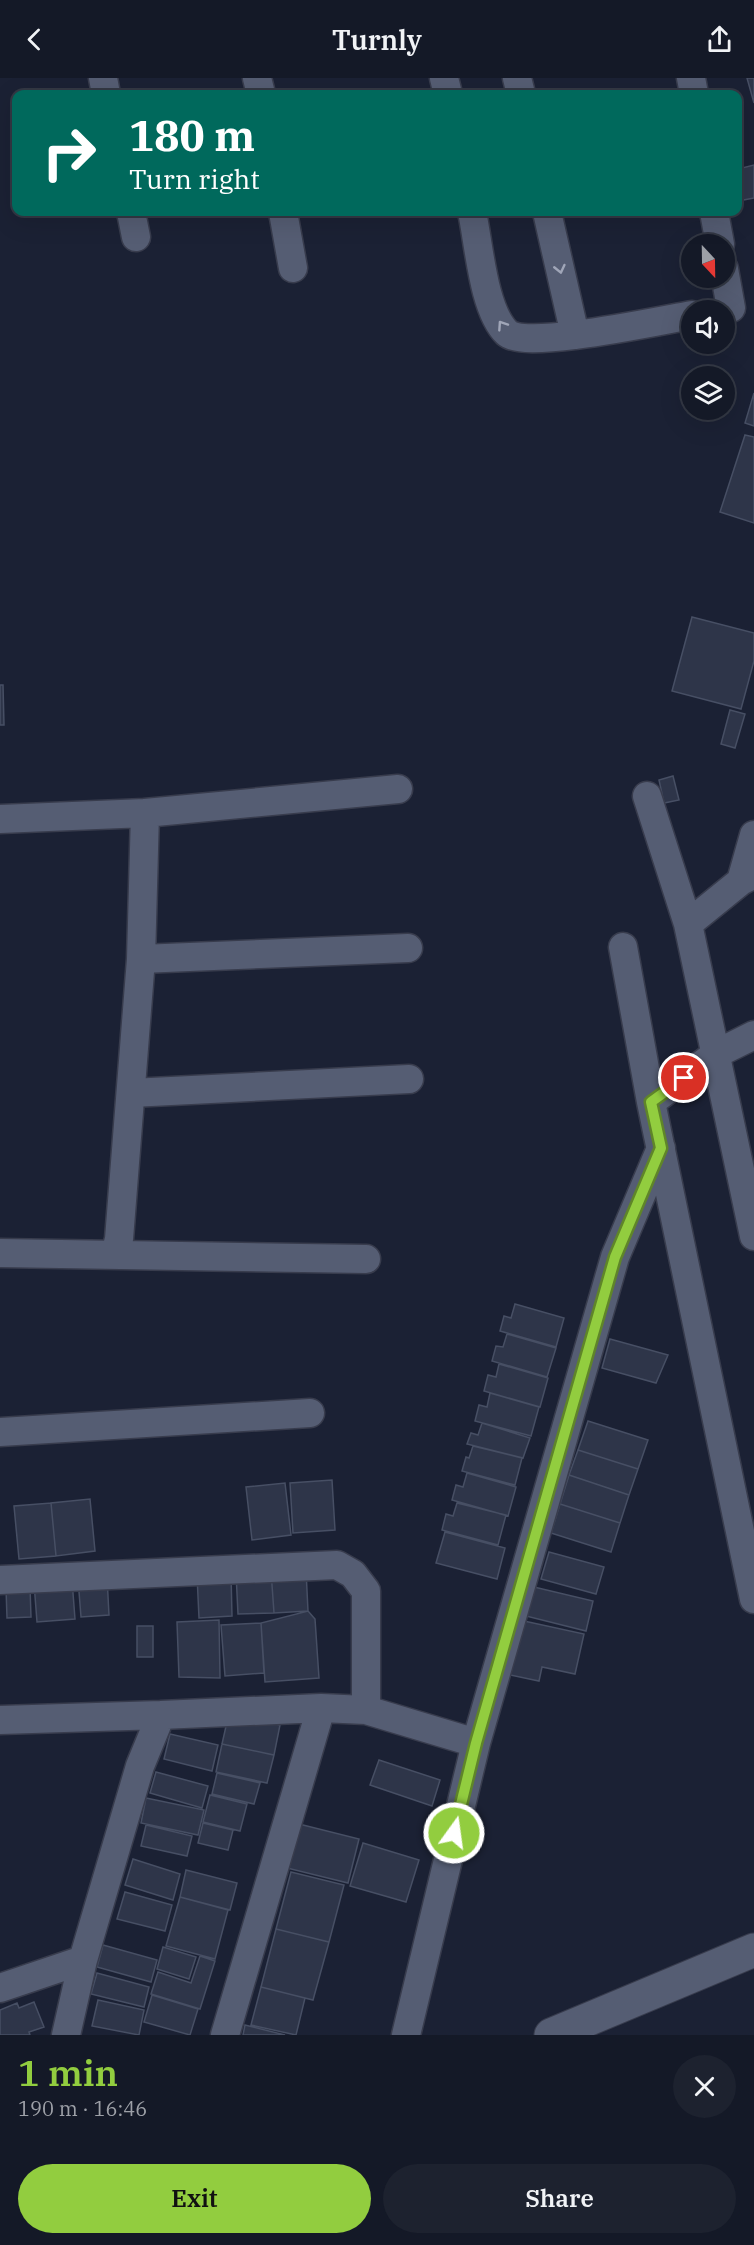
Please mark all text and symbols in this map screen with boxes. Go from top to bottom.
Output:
text: Turnly [332,22,422,57]
icon: back [18,23,51,56]
icon: share [703,23,736,56]
text: 180 m [129,108,255,163]
icon: right [30,114,108,192]
text: Turn right [129,161,260,196]
north arrow [681,234,735,288]
map controls [681,234,735,420]
one-way arrow [553,263,566,273]
button: sound [681,300,735,354]
one-way arrow [498,320,509,331]
button: layers [681,366,735,420]
pin [658,1052,709,1103]
icon: arrive [667,1061,700,1094]
position arrow [422,1801,486,1865]
text: 1 min [18,2049,118,2096]
button: close [673,2055,736,2118]
text: 190 m · 16:46 [18,2095,147,2122]
button: Exit [18,2164,371,2233]
button: Share [383,2164,736,2233]

